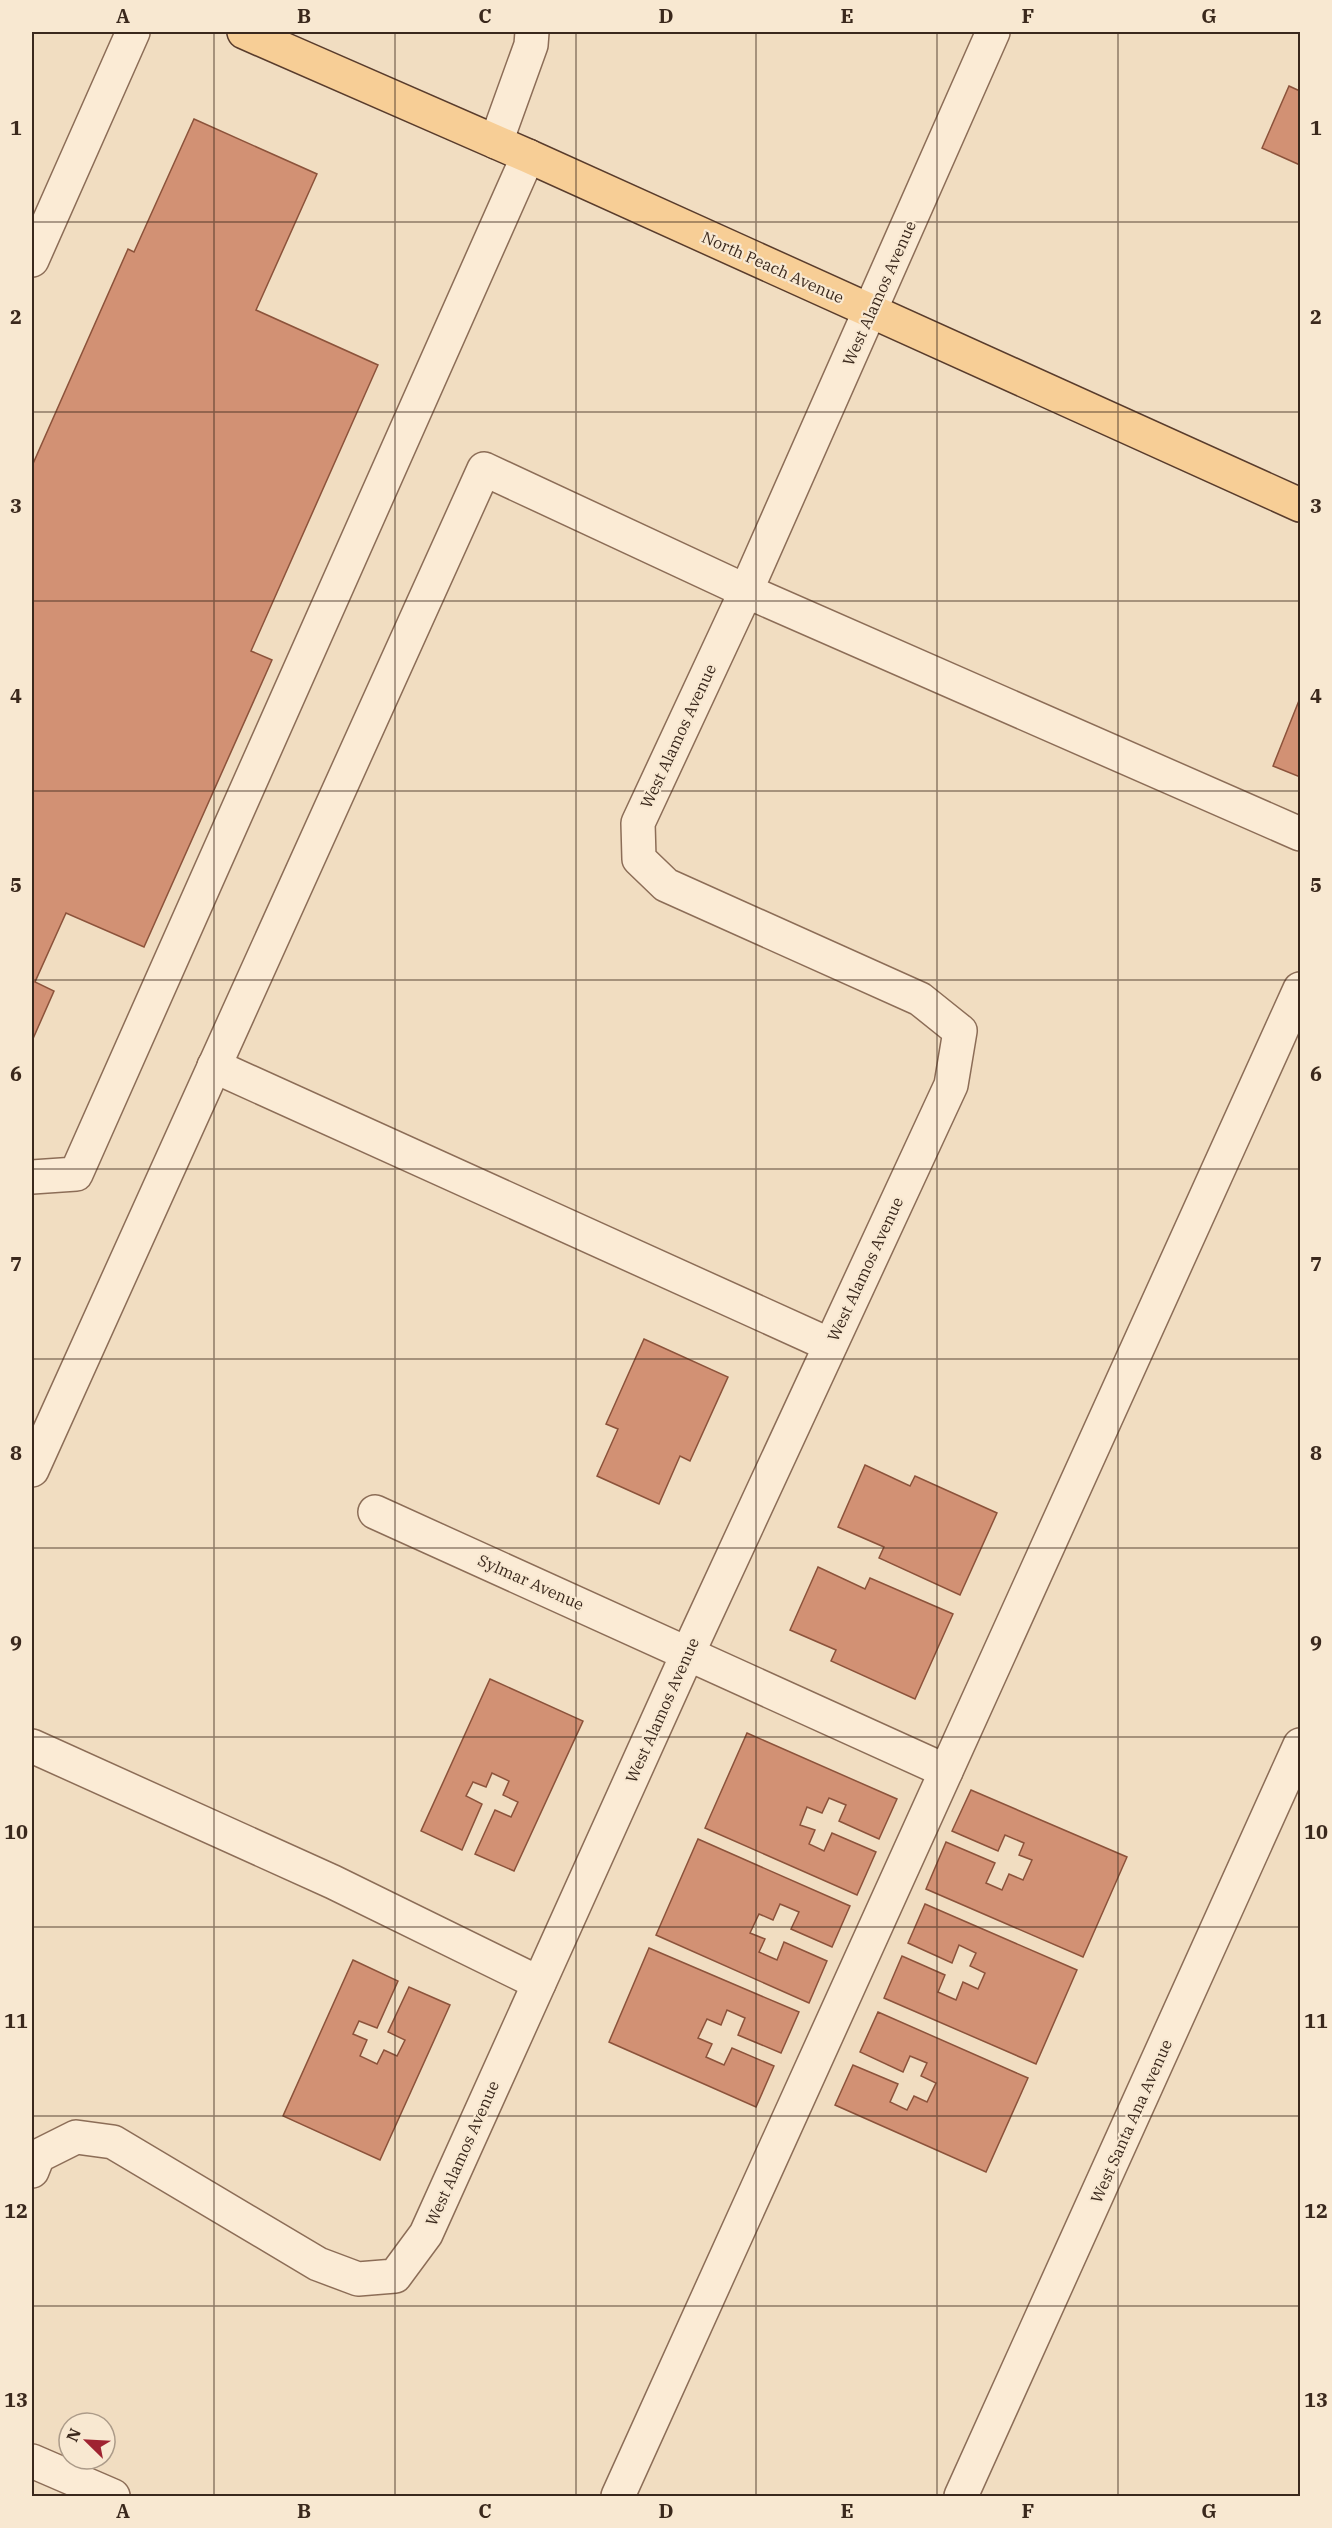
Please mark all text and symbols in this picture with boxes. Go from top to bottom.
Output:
text: A [116,2,130,29]
text: B [297,2,311,29]
text: C [478,2,492,29]
text: D [658,2,674,29]
text: E [840,2,854,29]
text: F [1022,2,1034,29]
text: G [1201,2,1217,29]
text: 1 [10,114,22,141]
text: 1 [1310,114,1322,141]
street label: West Alamos Avenue [838,217,920,369]
street label: North Peach Avenue [699,227,847,307]
text: 2 [10,303,22,330]
text: 2 [1310,303,1322,330]
text: 3 [10,492,22,519]
text: 3 [1310,492,1322,519]
street label: West Alamos Avenue [636,661,720,811]
text: 4 [10,682,22,709]
text: 4 [1310,682,1322,709]
text: 5 [10,871,22,898]
text: 5 [1310,871,1322,898]
text: 6 [10,1060,22,1087]
text: 6 [1310,1060,1322,1087]
street label: West Alamos Avenue [823,1194,907,1344]
text: 7 [10,1250,22,1277]
text: 7 [1310,1250,1322,1277]
text: 8 [10,1439,22,1466]
text: 8 [1310,1439,1322,1466]
street label: Sylmar Avenue [475,1550,587,1614]
text: 9 [10,1629,22,1656]
text: 9 [1310,1629,1322,1656]
street label: West Alamos Avenue [621,1634,703,1786]
text: 10 [4,1818,28,1845]
text: 10 [1304,1818,1328,1845]
text: 11 [4,2007,28,2034]
text: 11 [1304,2007,1328,2034]
street label: West Santa Ana Avenue [1086,2036,1176,2206]
street label: West Alamos Avenue [421,2077,503,2229]
text: 12 [4,2197,28,2224]
text: 12 [1304,2197,1328,2224]
text: 13 [4,2386,28,2413]
text: 13 [1304,2386,1328,2413]
north arrow [57,2411,117,2471]
text: N [62,2425,85,2445]
text: A [116,2497,130,2524]
text: B [297,2497,311,2524]
text: C [478,2497,492,2524]
text: D [658,2497,674,2524]
text: E [840,2497,854,2524]
text: F [1022,2497,1034,2524]
text: G [1201,2497,1217,2524]

